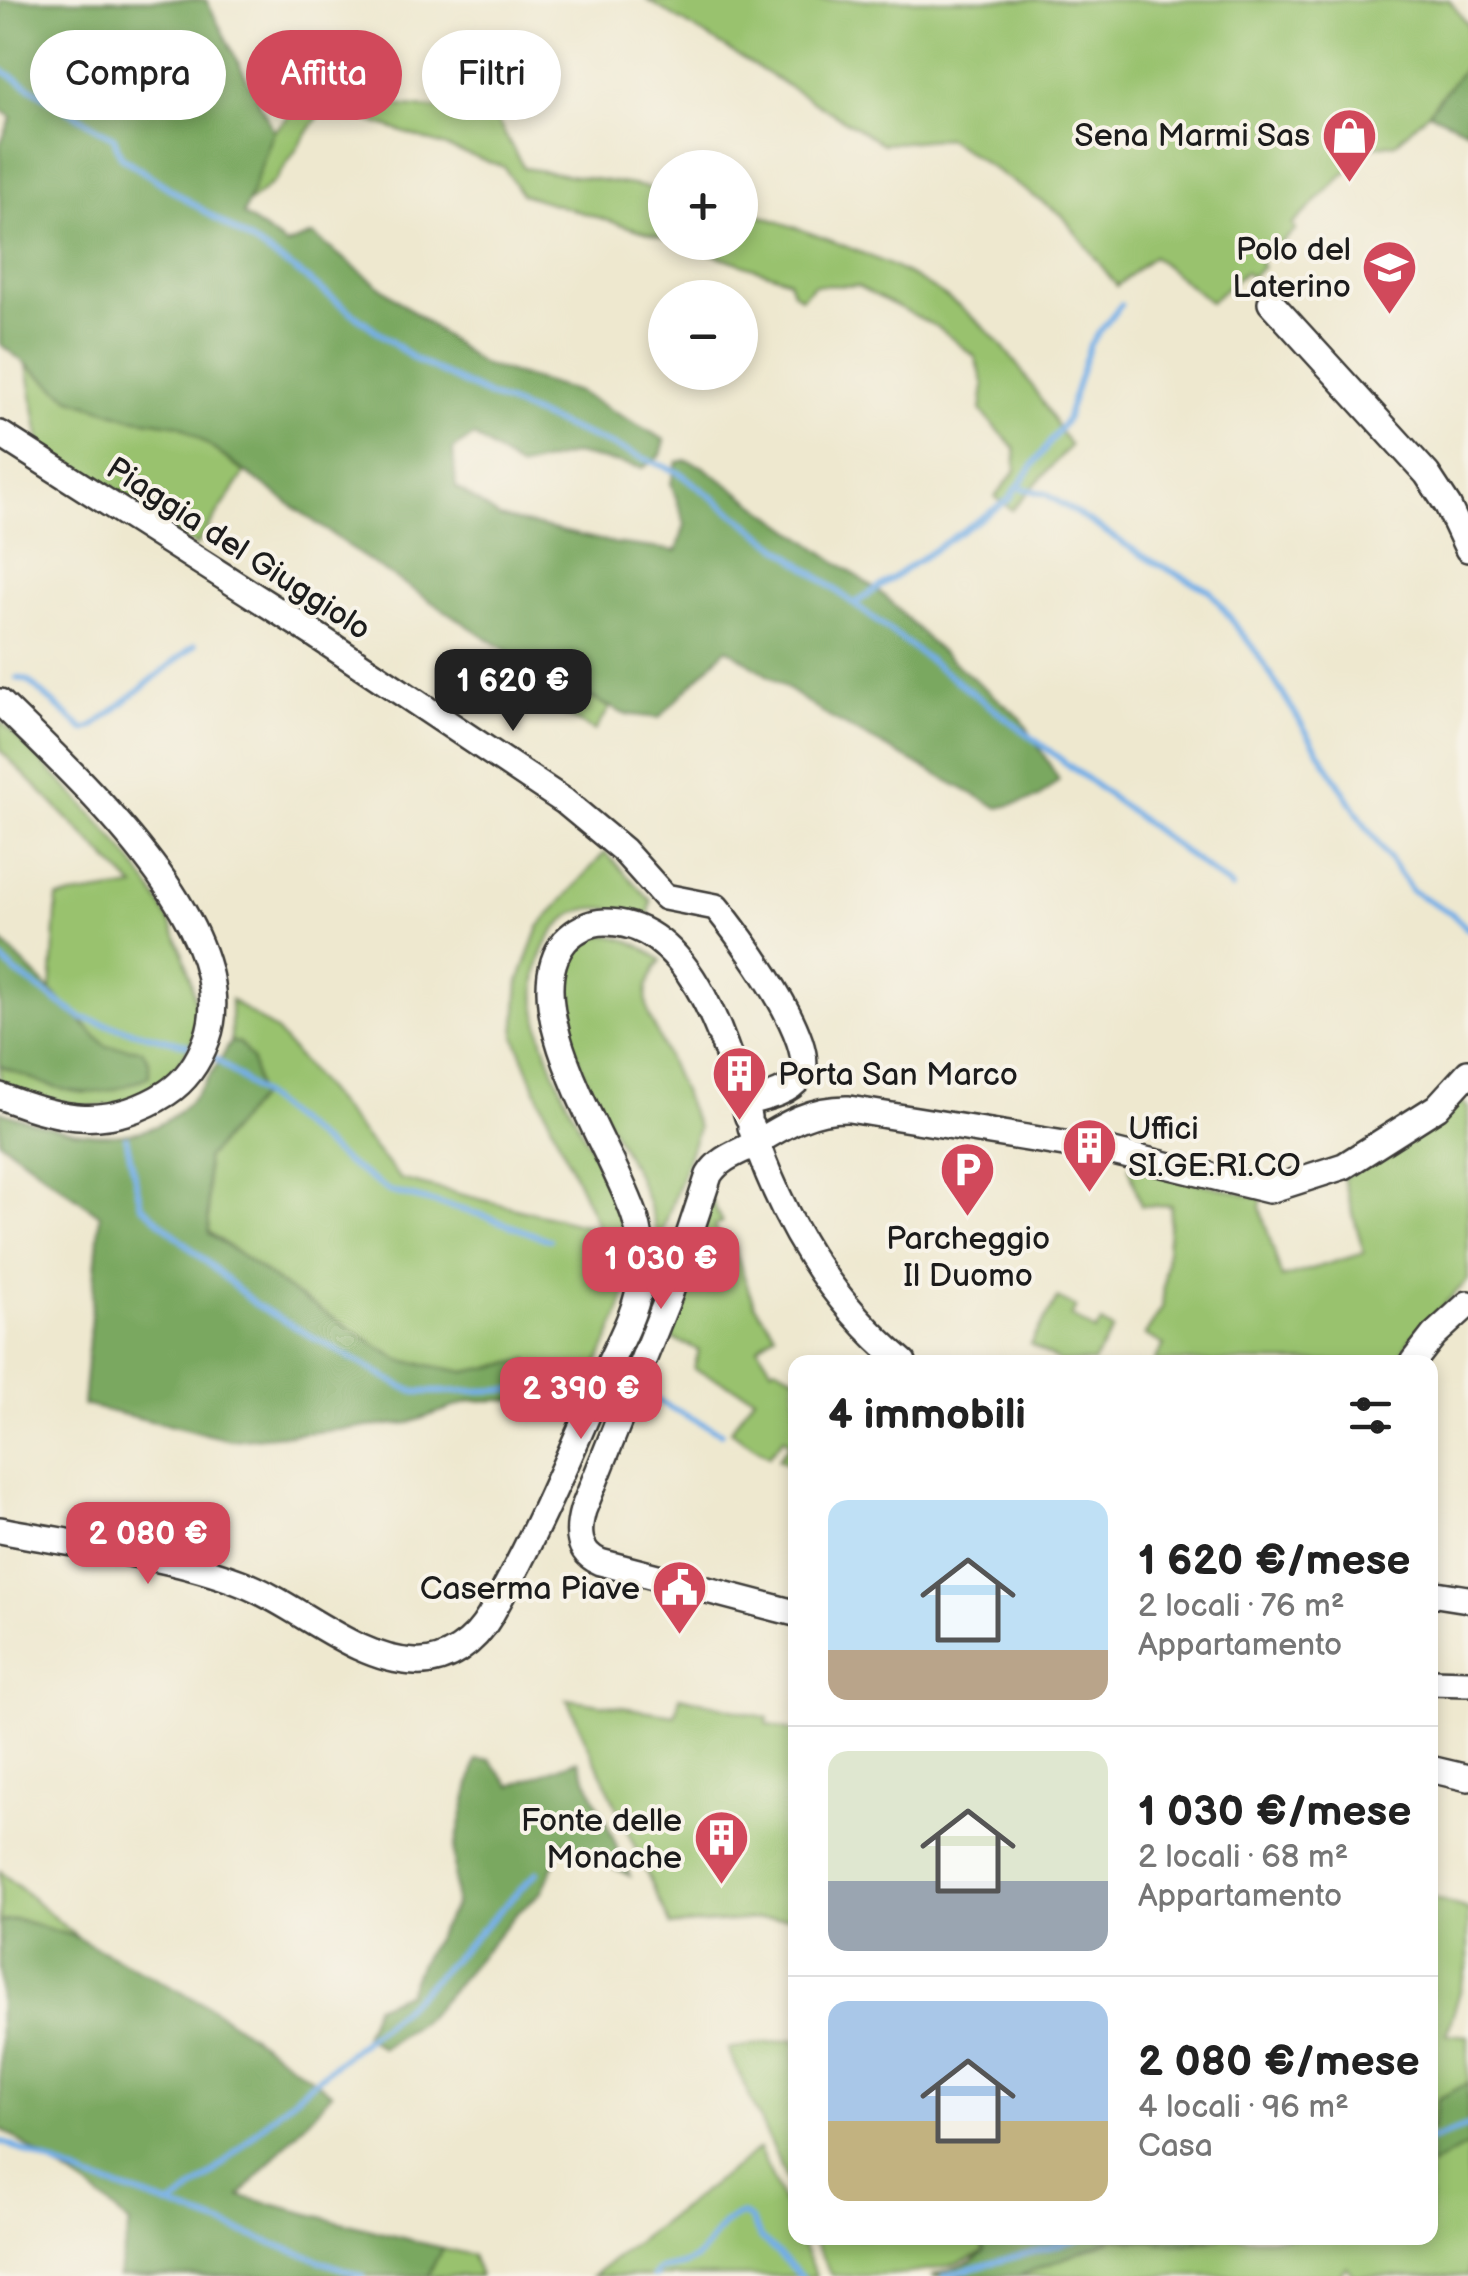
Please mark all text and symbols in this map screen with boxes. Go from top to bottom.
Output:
chip: Compra [30,30,226,120]
chip: Affitta [246,30,402,120]
chip: Filtri [422,30,561,120]
shop icon: Sena Marmi Sas [1319,105,1379,184]
place label: Sena Marmi Sas [1074,117,1310,156]
map controls [648,150,758,390]
button: + [648,150,758,260]
place label: Polo del Laterino [1232,231,1351,307]
school or university icon: Polo del Laterino [1360,237,1420,316]
button: − [648,280,758,390]
street label: Piaggia del Giuggiolo [99,449,378,649]
pin: 1 620 € [421,649,605,734]
text: 1 620 € [457,662,569,701]
building icon: Porta San Marco [709,1044,769,1123]
place label: Porta San Marco [778,1056,1018,1095]
place label: Uffici SI.GE.RI.CO [1128,1110,1301,1186]
building icon: Uffici SI.GE.RI.CO [1059,1116,1119,1195]
parking icon: Parcheggio Il Duomo [938,1139,998,1218]
place label: Parcheggio Il Duomo [886,1220,1050,1296]
pin: 1 030 € [569,1227,753,1312]
text: 1 030 € [604,1240,718,1279]
pin: 2 390 € [489,1357,673,1442]
text: 2 390 € [522,1370,640,1409]
icon: filters [1343,1388,1398,1443]
text: 4 immobili [828,1390,1026,1441]
pin: 2 080 € [56,1502,240,1587]
text: 2 080 € [88,1515,208,1554]
text: 1 620 €/mese [1138,1536,1411,1587]
icon: home [908,1540,1028,1660]
public building icon: Caserma Piave [649,1558,709,1637]
place label: Caserma Piave [420,1570,640,1609]
text: 2 locali · 76 m² [1138,1587,1345,1626]
text: Appartamento [1138,1626,1342,1665]
text: 1 030 €/mese [1138,1787,1411,1838]
icon: home [908,1791,1028,1911]
place label: Fonte delle Monache [521,1802,682,1878]
building icon: Fonte delle Monache [691,1808,751,1887]
text: 2 locali · 68 m² [1138,1838,1348,1877]
text: Appartamento [1138,1877,1342,1916]
text: 2 080 €/mese [1138,2037,1420,2088]
icon: home [908,2041,1028,2161]
text: 4 locali · 96 m² [1138,2088,1349,2127]
text: Casa [1138,2127,1213,2166]

